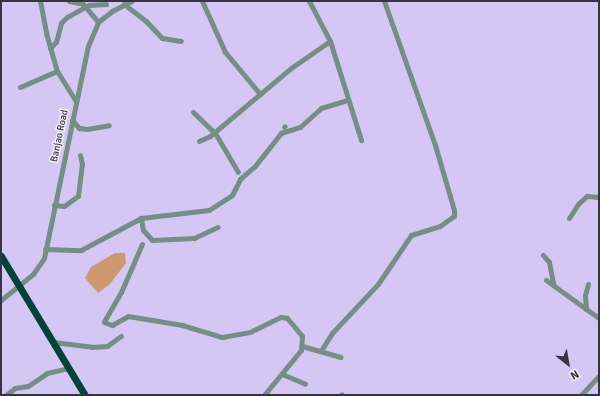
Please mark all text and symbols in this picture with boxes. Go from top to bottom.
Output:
street label: Banjao Road [49,109,71,163]
north arrow [548,344,588,384]
text: N [568,367,581,382]

